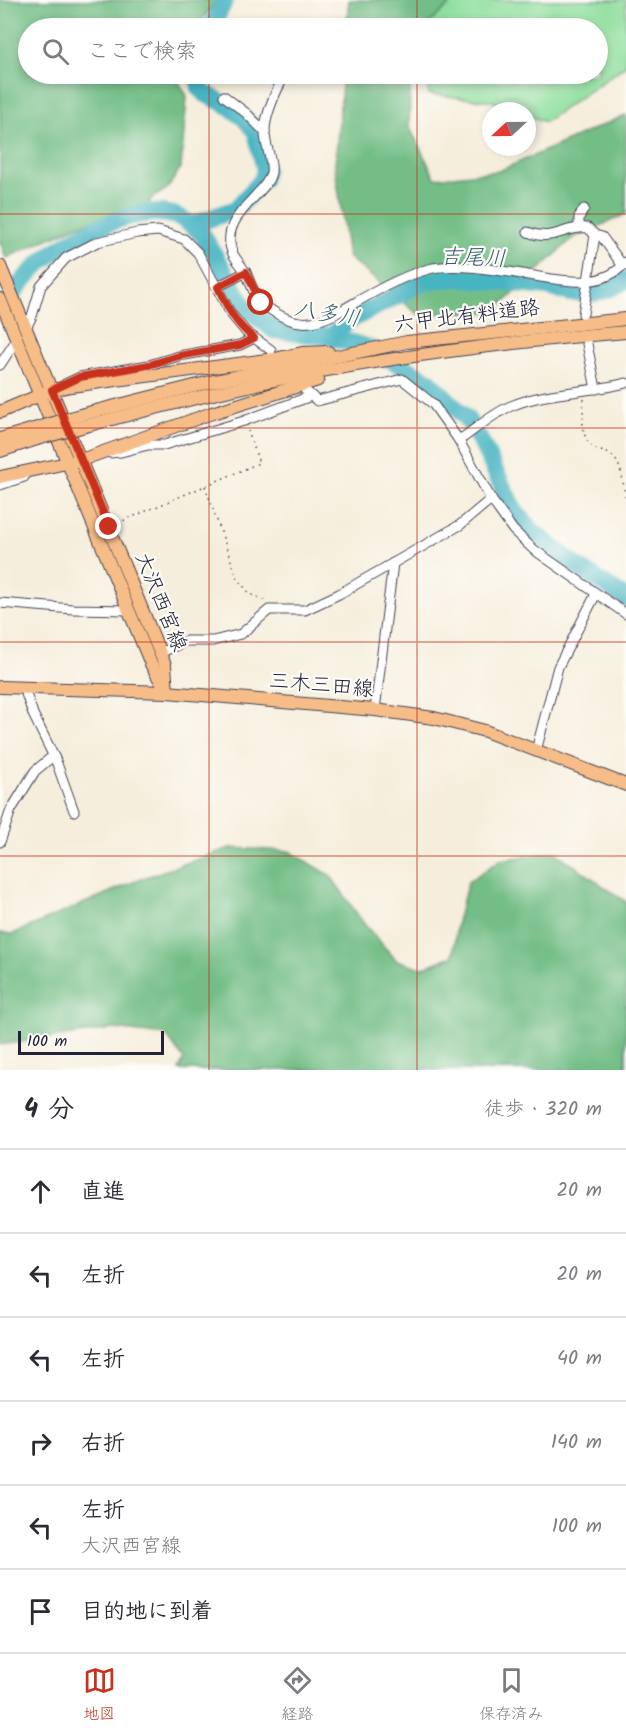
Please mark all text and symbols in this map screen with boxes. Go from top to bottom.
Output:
search box [18,18,608,84]
icon: search [39,35,72,68]
text: ここで検索 [87,35,197,70]
north arrow [482,102,536,156]
water label: 吉尾川 [439,240,507,278]
route start [247,289,273,315]
water label: 八多川 [291,292,363,338]
street label: 六甲北有料道路 [392,292,542,342]
route end [95,513,121,539]
street label: 大沢西宮線 [125,547,195,657]
street label: 三木三田線 [267,665,375,707]
scale bar [18,1028,164,1056]
text: 100 m [27,1029,67,1054]
text: 4 分 [24,1089,74,1131]
text: 徒歩 · 320 m [484,1094,602,1126]
icon: ahead [24,1175,57,1208]
text: 直進 [81,1175,125,1210]
text: 20 m [556,1175,602,1207]
icon: left [24,1259,57,1292]
text: 左折 [81,1259,125,1294]
text: 20 m [556,1259,602,1291]
icon: left [24,1343,57,1376]
text: 左折 [81,1343,125,1378]
text: 40 m [557,1343,602,1375]
icon: right [24,1427,57,1460]
text: 右折 [81,1427,125,1462]
text: 140 m [551,1427,602,1459]
text: 左折 [81,1494,125,1529]
icon: left [24,1511,57,1544]
text: 100 m [552,1511,602,1543]
text: 大沢西宮線 [81,1531,181,1563]
icon: arrive [24,1595,57,1628]
text: 目的地に到着 [81,1595,213,1630]
tab: 地図 [83,1664,116,1727]
tab: 経路 [281,1664,314,1727]
tab: 保存済み [479,1664,543,1727]

